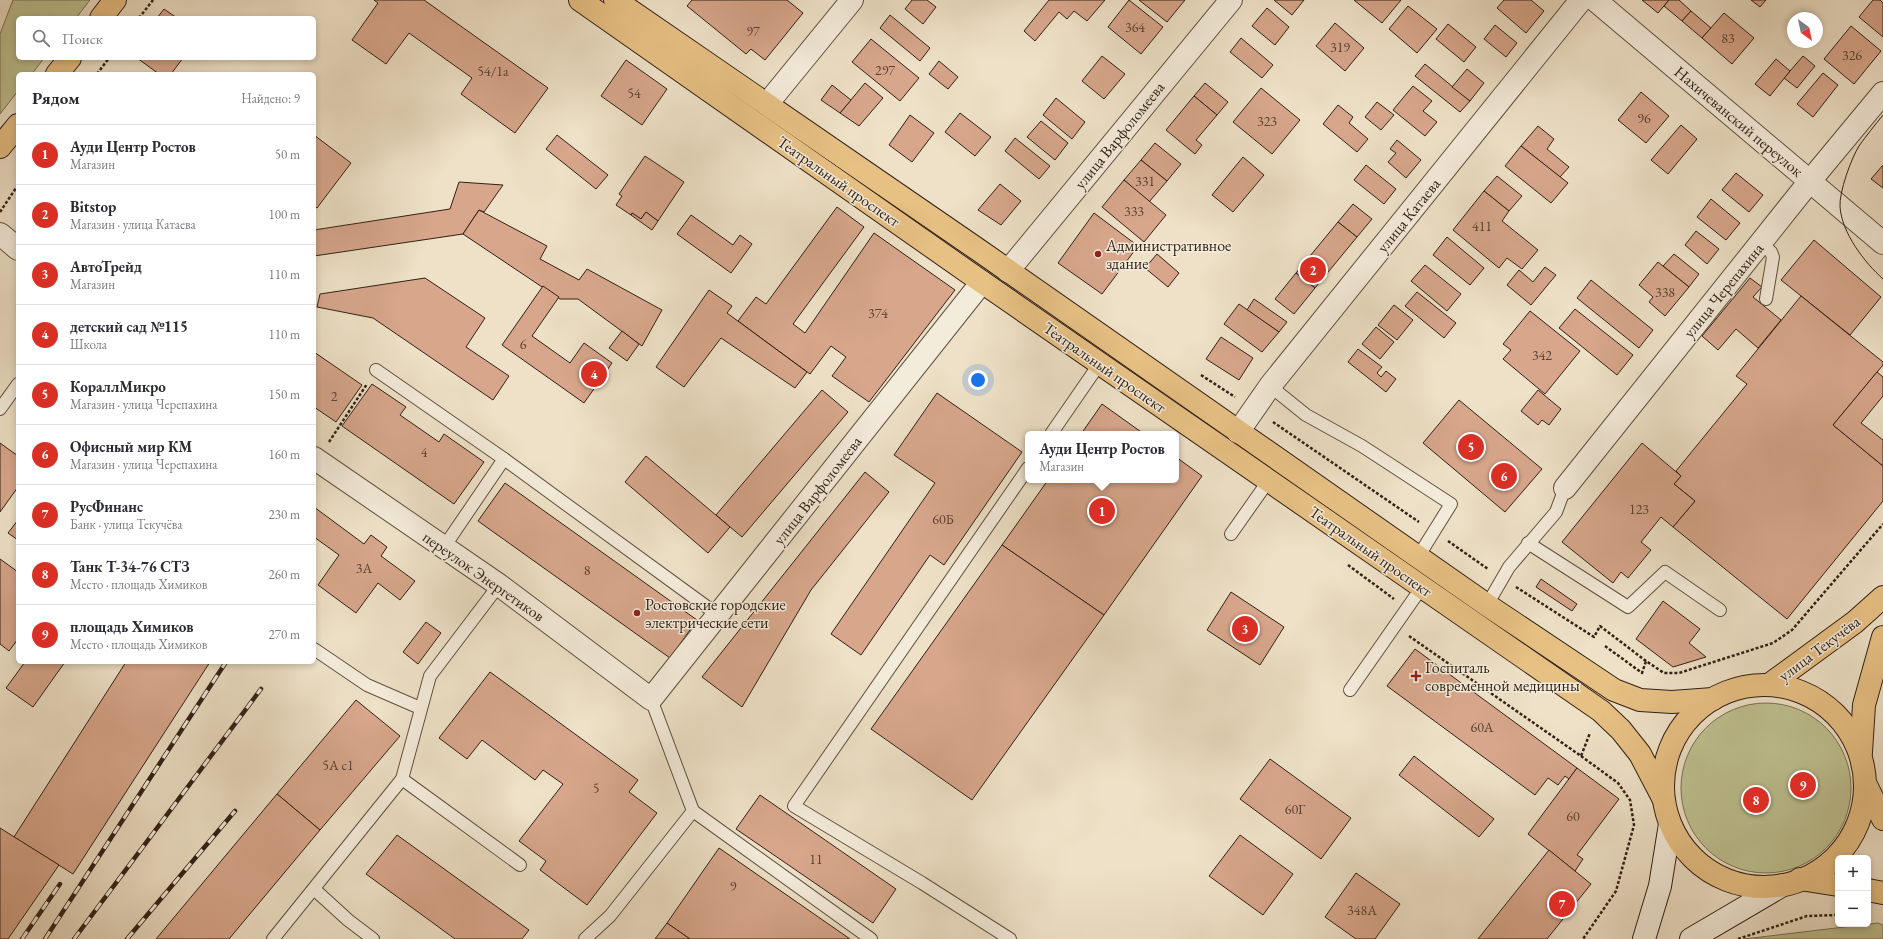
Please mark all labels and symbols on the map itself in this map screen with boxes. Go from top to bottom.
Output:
north arrow [1787,12,1823,48]
house number: 364 [1125,18,1145,36]
house number: 97 [746,22,760,40]
house number: 83 [1721,29,1735,47]
house number: 319 [1330,38,1350,56]
house number: 326 [1842,46,1862,64]
house number: 297 [875,61,895,79]
street label: Нахичеванский переулок [1670,61,1808,182]
house number: 54/1а [477,62,509,80]
street label: улица Варфоломеева [1070,77,1170,193]
house number: 54 [627,84,641,102]
house number: 96 [1637,109,1651,127]
house number: 323 [1257,112,1277,130]
street label: Театральный проспект [773,131,905,232]
house number: 331 [1135,172,1155,190]
street label: улица Катаева [1372,173,1445,257]
house number: 333 [1124,202,1144,220]
house number: 411 [1472,217,1492,235]
place label: Административное здание [1105,235,1231,274]
street label: улица Черепахина [1679,238,1769,342]
marker: Административное здание [1093,249,1103,259]
pin: 2 [1300,255,1326,285]
house number: 338 [1655,283,1675,301]
house number: 374 [868,304,888,322]
street label: Театральный проспект [1039,317,1171,418]
house number: 6 [520,335,527,353]
house number: 342 [1532,346,1552,364]
pin: 4 [581,359,607,389]
your location [968,370,988,390]
house number: 2 [331,387,338,405]
street label: улица Варфоломеева [768,431,867,549]
pin: 5 [1458,432,1484,462]
house number: 4 [421,443,428,461]
pin: 6 [1491,461,1517,491]
pin: 1 [1089,496,1115,526]
house number: 123 [1629,500,1649,518]
street label: Театральный проспект [1305,501,1437,602]
house number: 60Б [932,510,954,528]
street label: переулок Энергетиков [419,526,549,626]
house number: 3А [356,559,373,577]
house number: 8 [584,561,591,579]
place label: Ростовские городские электрические сети [645,594,786,633]
marker: Ростовские городские электрические сети [632,608,642,618]
street label: улица Текучёва [1774,610,1865,686]
pin: 3 [1232,614,1258,644]
place label: Госпиталь современной медицины [1425,657,1580,696]
marker: Госпиталь современной медицины [1410,670,1422,682]
house number: 60А [1470,718,1494,736]
house number: 5А с1 [322,756,354,774]
pin: 9 [1790,770,1816,800]
house number: 5 [593,779,599,797]
pin: 8 [1743,785,1769,815]
house number: 60Г [1285,800,1306,818]
house number: 60 [1566,807,1580,825]
house number: 11 [809,850,823,868]
house number: 9 [730,877,737,895]
pin: 7 [1549,889,1575,919]
house number: 348А [1347,901,1377,919]

